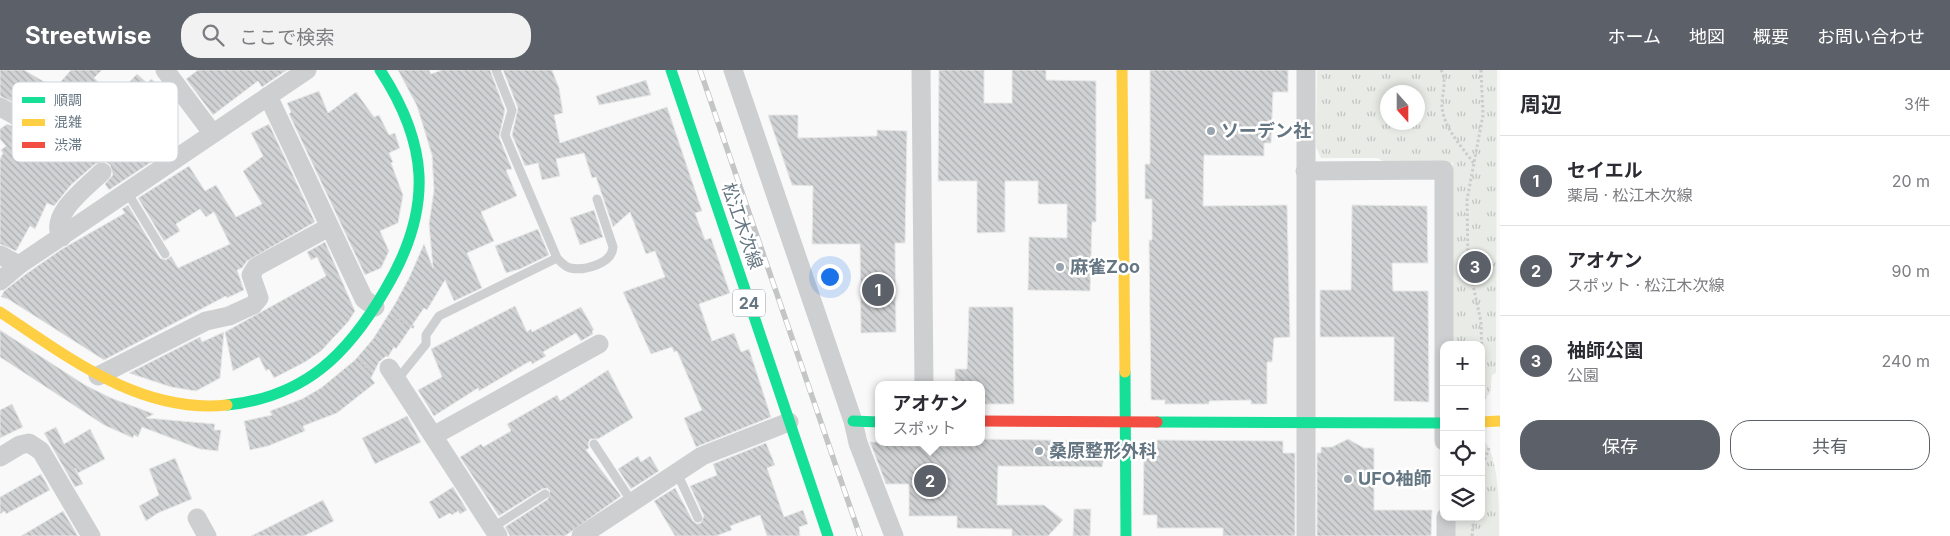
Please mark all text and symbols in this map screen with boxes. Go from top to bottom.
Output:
search box [181,13,531,58]
text: Streetwise [25,21,151,50]
icon: search [199,21,227,49]
text: ここで検索 [239,26,334,49]
text: ホーム [1608,26,1661,47]
text: 地図 [1689,26,1725,47]
text: 概要 [1753,26,1789,47]
text: お問い合わせ [1817,26,1925,47]
legend [12,82,178,162]
north arrow [1380,85,1425,130]
text: 順調 [54,91,82,108]
text: 周辺 [1520,92,1562,117]
text: 3件 [1904,94,1930,114]
text: 混雑 [54,113,82,130]
place label: ソーデン社 [1221,120,1311,141]
marker: ソーデン社 [1205,125,1217,137]
text: 渋滞 [54,136,82,153]
text: セイエル [1567,159,1643,182]
text: 1 [1533,171,1539,191]
text: 20 m [1892,171,1930,191]
street label: 松江木次線 [718,180,767,272]
text: 薬局 · 松江木次線 [1567,185,1693,205]
pin: 3 [1459,248,1491,286]
text: アオケン [1567,249,1642,272]
place label: 麻雀Zoo [1070,256,1140,277]
marker: 麻雀Zoo [1054,261,1066,273]
text: 2 [1531,261,1541,281]
text: 90 m [1891,261,1930,281]
your location [817,264,843,290]
pin: 1 [862,271,894,309]
text: スポット · 松江木次線 [1567,275,1725,295]
road number: 24 [733,290,765,317]
text: 袖師公園 [1567,339,1643,362]
map controls [1440,341,1485,521]
button: + [1440,341,1485,386]
text: 3 [1531,351,1541,371]
text: 240 m [1882,351,1930,371]
text: 公園 [1567,365,1599,385]
popup [875,381,985,446]
button: − [1440,386,1485,431]
text: アオケン [892,392,968,415]
text: スポット [892,418,956,438]
button: 保存 [1520,420,1720,470]
button: 共有 [1730,420,1930,470]
button: locate [1440,431,1485,476]
place label: 桑原整形外科 [1049,440,1157,461]
marker: 桑原整形外科 [1033,445,1045,457]
pin: 2 [914,462,946,500]
place label: UFO袖師 [1358,468,1432,489]
marker: UFO袖師 [1342,473,1354,485]
button: layers [1440,476,1485,521]

